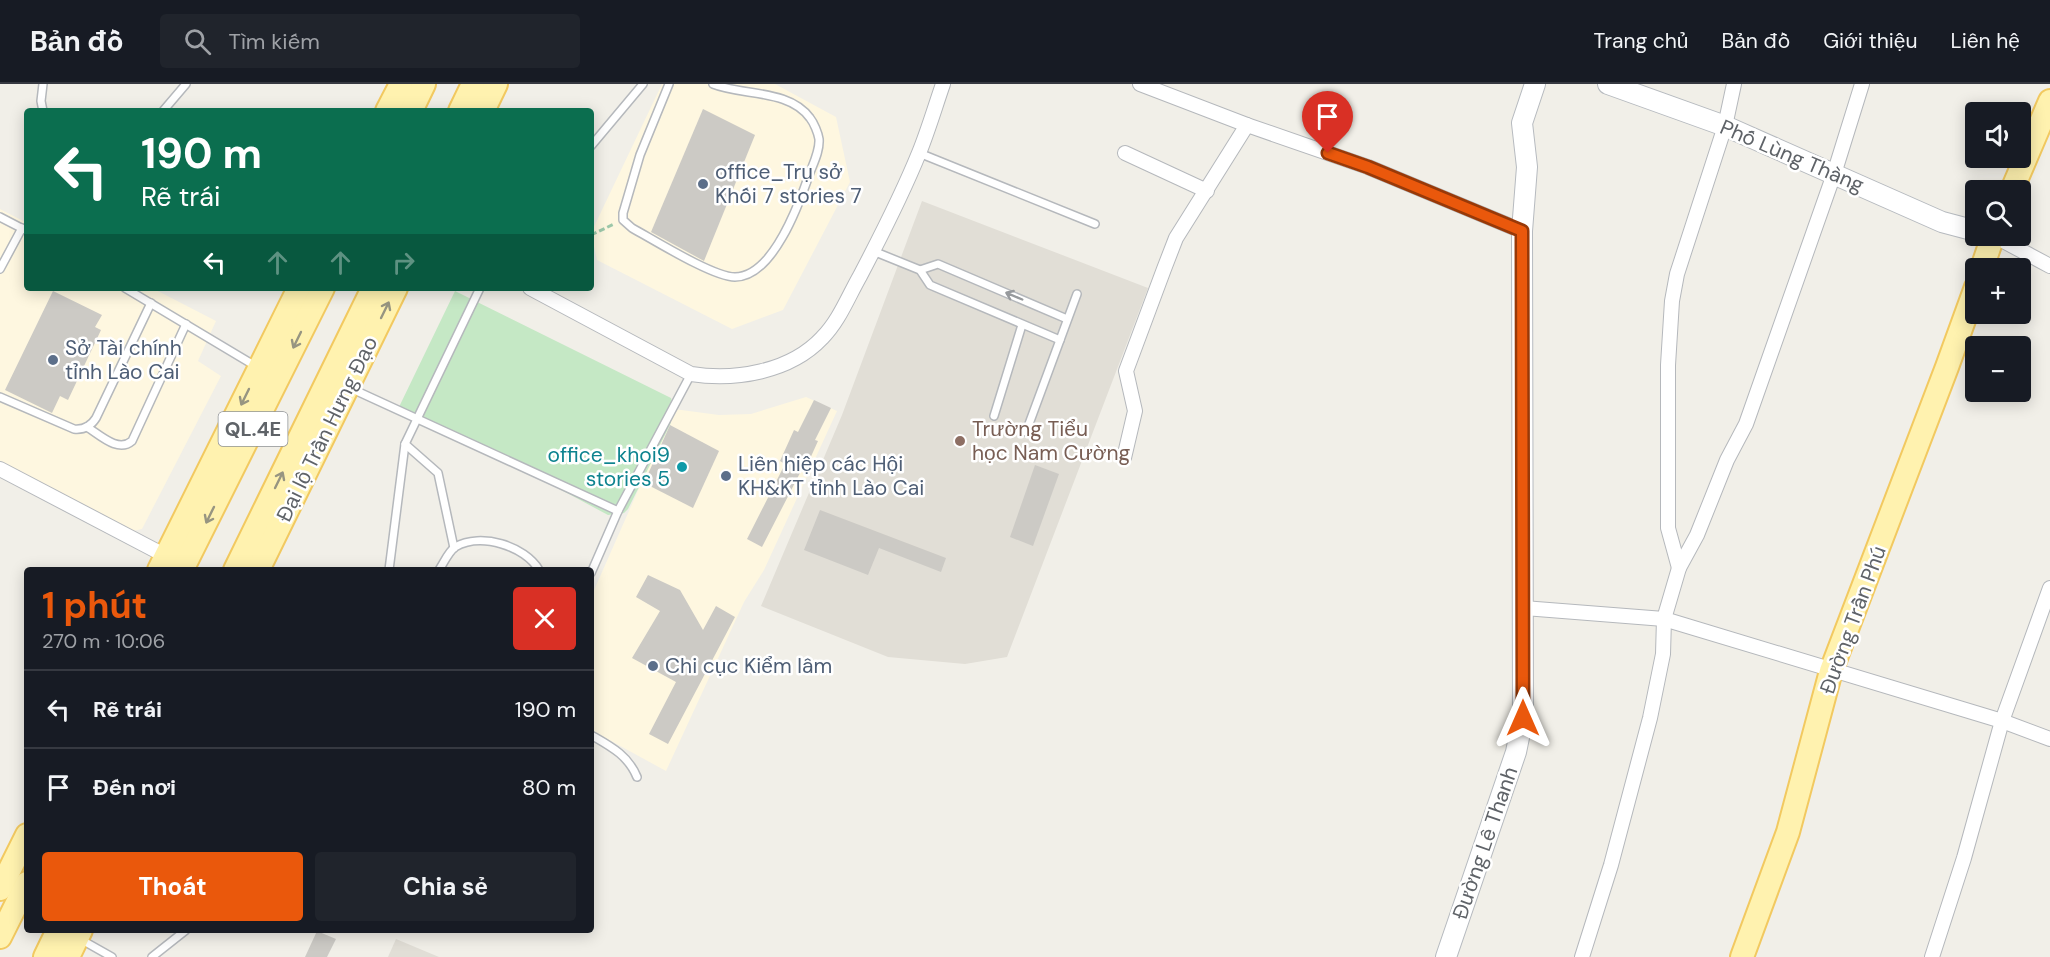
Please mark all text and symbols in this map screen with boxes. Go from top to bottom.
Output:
search box [160,14,580,68]
text: Bản đồ [30,23,124,60]
icon: search [181,25,214,58]
text: Tìm kiếm [229,27,320,56]
text: Trang chủ [1594,27,1689,55]
text: Bản đồ [1722,27,1790,55]
text: Giới thiệu [1823,27,1918,55]
text: Liên hệ [1951,27,2020,55]
pin [1302,91,1353,153]
icon: arrive [1311,100,1344,133]
map controls [1965,102,2031,402]
button: sound [1965,102,2031,168]
street label: Phố Lùng Thàng [1716,113,1869,199]
text: 190 m [141,126,262,181]
icon: left [42,132,120,210]
place label: office_Trụ sở Khối 7 stories 7 [715,158,862,210]
marker: office_Trụ sở Khối 7 stories 7 [696,177,710,191]
text: Rẽ trái [141,179,221,214]
button: search [1965,180,2031,246]
icon: left [198,246,231,279]
icon: ahead [261,246,294,279]
icon: ahead [324,246,357,279]
icon: right [387,246,420,279]
button: + [1965,258,2031,324]
one-way arrow [1005,290,1023,301]
one-way arrow [380,302,392,320]
street label: Đại lộ Trần Hưng Đạo [270,331,384,527]
one-way arrow [290,331,302,349]
place label: Sở Tài chính tỉnh Lào Cai [65,334,182,386]
button: − [1965,336,2031,402]
marker: Sở Tài chính tỉnh Lào Cai [46,353,60,367]
one-way arrow [238,387,250,405]
road number: QL.4E [218,412,288,446]
place label: Trường Tiểu học Nam Cường [972,415,1131,467]
marker: Trường Tiểu học Nam Cường [953,434,967,448]
place label: office_khoi9 stories 5 [547,441,670,493]
place label: Liên hiệp các Hội KH&KT tỉnh Lào Cai [738,450,924,502]
marker: office_khoi9 stories 5 [675,460,689,474]
marker: Liên hiệp các Hội KH&KT tỉnh Lào Cai [719,469,733,483]
one-way arrow [273,471,285,489]
one-way arrow [204,506,216,523]
street label: Đường Trần Phú [1813,542,1893,698]
text: 1 phút [42,582,147,629]
button: close [513,587,576,650]
text: 270 m · 10:06 [42,628,165,654]
place label: Chi cục Kiểm lâm [665,652,832,680]
marker: Chi cục Kiểm lâm [646,659,660,673]
position arrow [1491,686,1555,750]
icon: left [42,693,75,726]
text: Rẽ trái [93,695,162,724]
text: 190 m [515,695,576,724]
street label: Đường Lê Thanh [1446,763,1524,923]
icon: arrive [42,771,75,804]
text: Đến nơi [93,773,176,802]
text: 80 m [522,773,576,802]
button: Thoát [42,852,303,921]
button: Chia sẻ [315,852,576,921]

